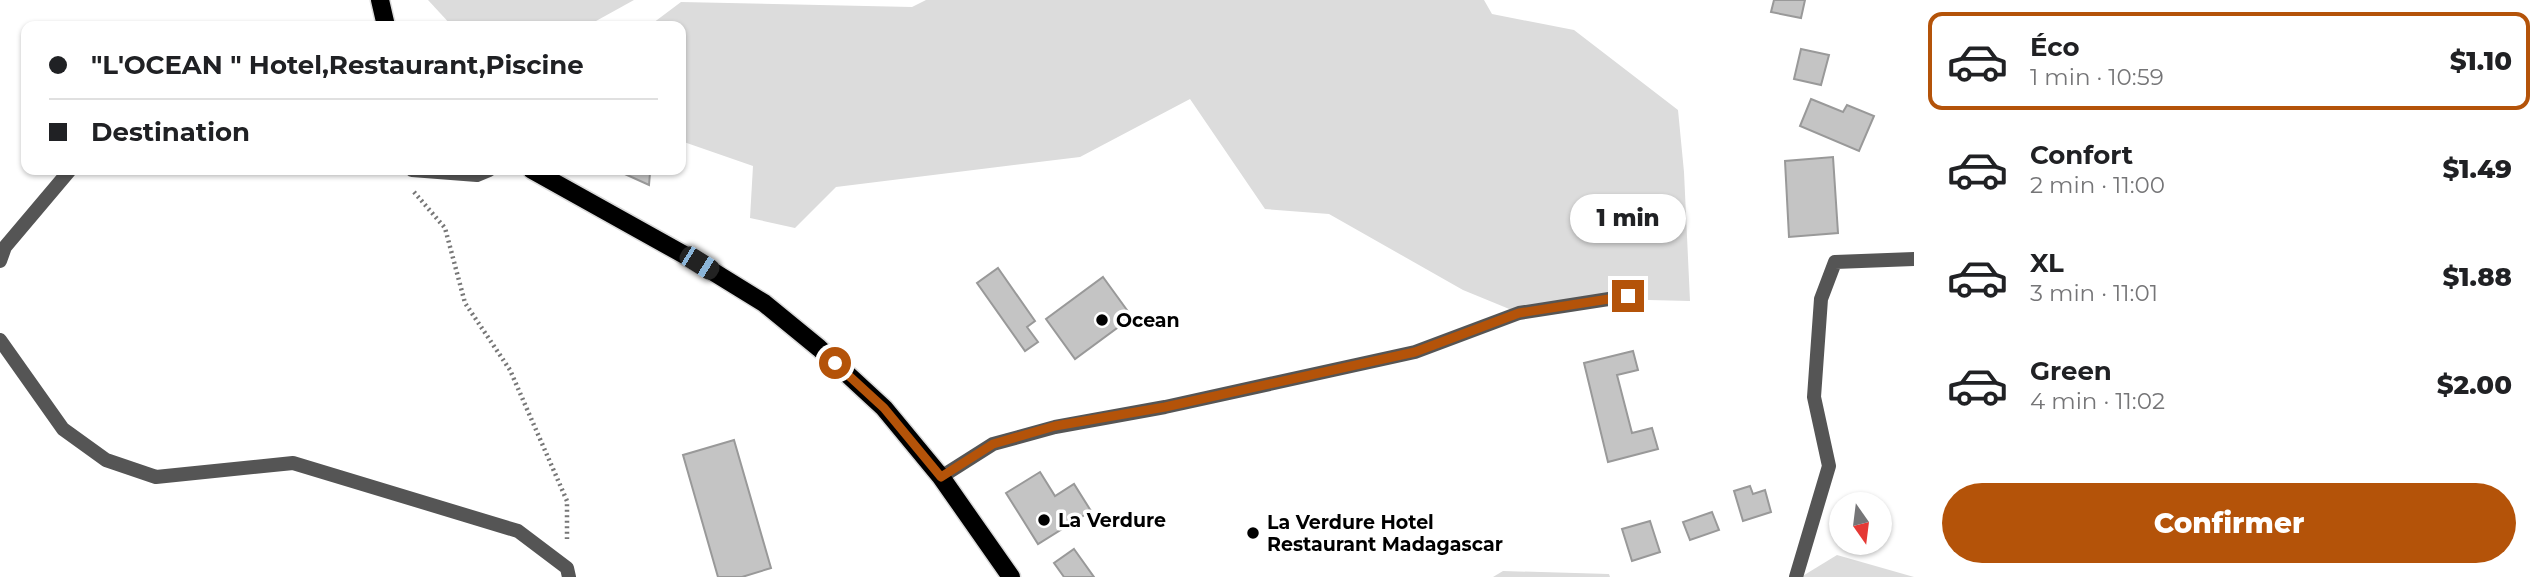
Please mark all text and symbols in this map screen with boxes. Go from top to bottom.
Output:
icon: car [1946,30,2009,93]
text: Éco [2030,31,2080,63]
text: $1.10 [2450,45,2512,77]
text: "L'OCEAN " Hotel,Restaurant,Piscine [91,49,584,81]
text: 1 min · 10:59 [2030,63,2164,91]
text: Destination [91,116,250,148]
icon: car [1946,138,2009,201]
text: Confort [2030,139,2133,171]
text: $1.49 [2442,153,2512,185]
text: 2 min · 11:00 [2030,171,2165,199]
callout: 1 min [1570,194,1686,244]
text: 1 min [1596,204,1660,232]
car [676,243,723,283]
icon: car [1946,246,2009,309]
text: XL [2030,247,2064,279]
text: $1.88 [2443,261,2512,293]
text: 3 min · 11:01 [2030,279,2158,307]
route end [1612,280,1644,312]
place label: Ocean [1116,309,1180,332]
marker: Ocean [1094,312,1110,328]
route start [819,347,851,379]
icon: car [1946,354,2009,417]
text: Green [2030,355,2112,387]
text: $2.00 [2437,369,2512,401]
text: 4 min · 11:02 [2030,387,2165,415]
button: Confirmer [1942,483,2516,563]
north arrow [1829,492,1892,555]
map controls [1829,492,1892,555]
place label: La Verdure [1058,509,1166,532]
place label: La Verdure Hotel Restaurant Madagascar [1267,511,1503,556]
marker: La Verdure [1036,512,1052,528]
marker: La Verdure Hotel Restaurant Madagascar [1245,525,1261,541]

